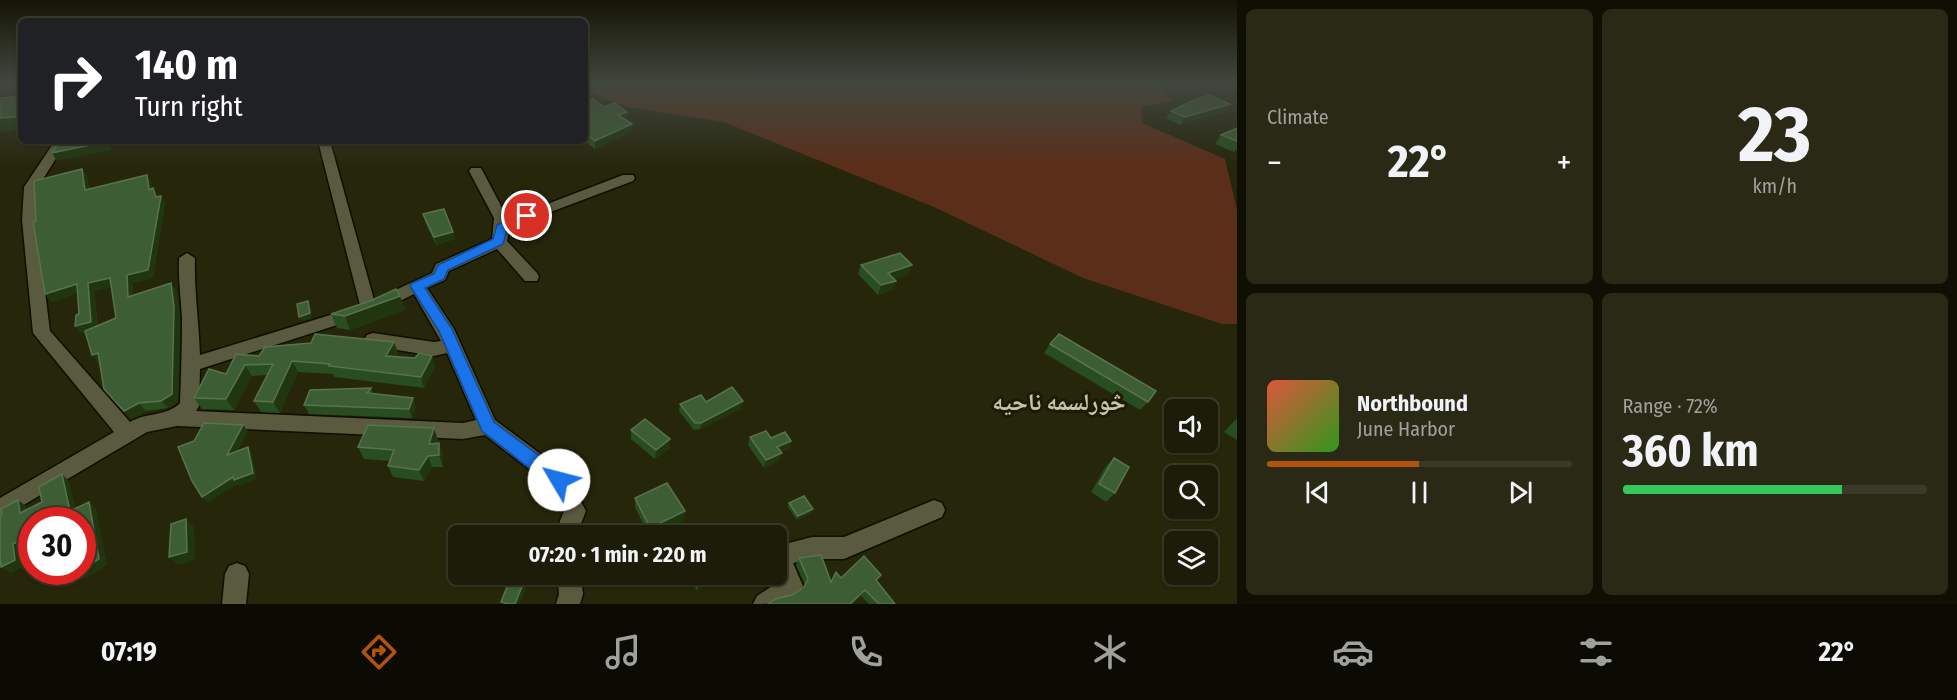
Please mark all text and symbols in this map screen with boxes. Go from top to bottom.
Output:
text: 140 m [135,40,238,90]
icon: right [36,42,114,120]
text: 23 [1738,88,1811,182]
text: Turn right [135,91,243,123]
text: Climate [1267,105,1329,129]
text: 22° [1388,135,1451,189]
text: − [1267,143,1282,183]
text: + [1556,143,1572,183]
text: km/h [1752,174,1797,198]
pin [501,190,552,241]
icon: arrive [510,199,543,232]
district label: څورلسمه ناحیه [992,388,1126,416]
text: Northbound [1357,390,1468,417]
text: Range · 72% [1623,394,1718,418]
map controls [1164,399,1218,585]
button: sound [1164,399,1218,453]
text: June Harbor [1357,417,1455,441]
text: 360 km [1623,424,1759,478]
position arrow [527,448,591,512]
button: search [1164,465,1218,519]
icon: previous [1301,476,1334,509]
icon: pause [1403,476,1436,509]
icon: next [1504,476,1537,509]
speed limit sign: 30 [18,507,96,585]
button: layers [1164,531,1218,585]
text: 07:20 · 1 min · 220 m [528,541,707,568]
icon: directions [358,631,400,673]
icon: music [602,631,644,673]
icon: phone [845,631,887,673]
icon: climate [1089,631,1131,673]
icon: car [1332,631,1374,673]
icon: filters [1575,631,1617,673]
text: 07:19 [101,636,157,668]
text: 22° [1819,636,1856,668]

